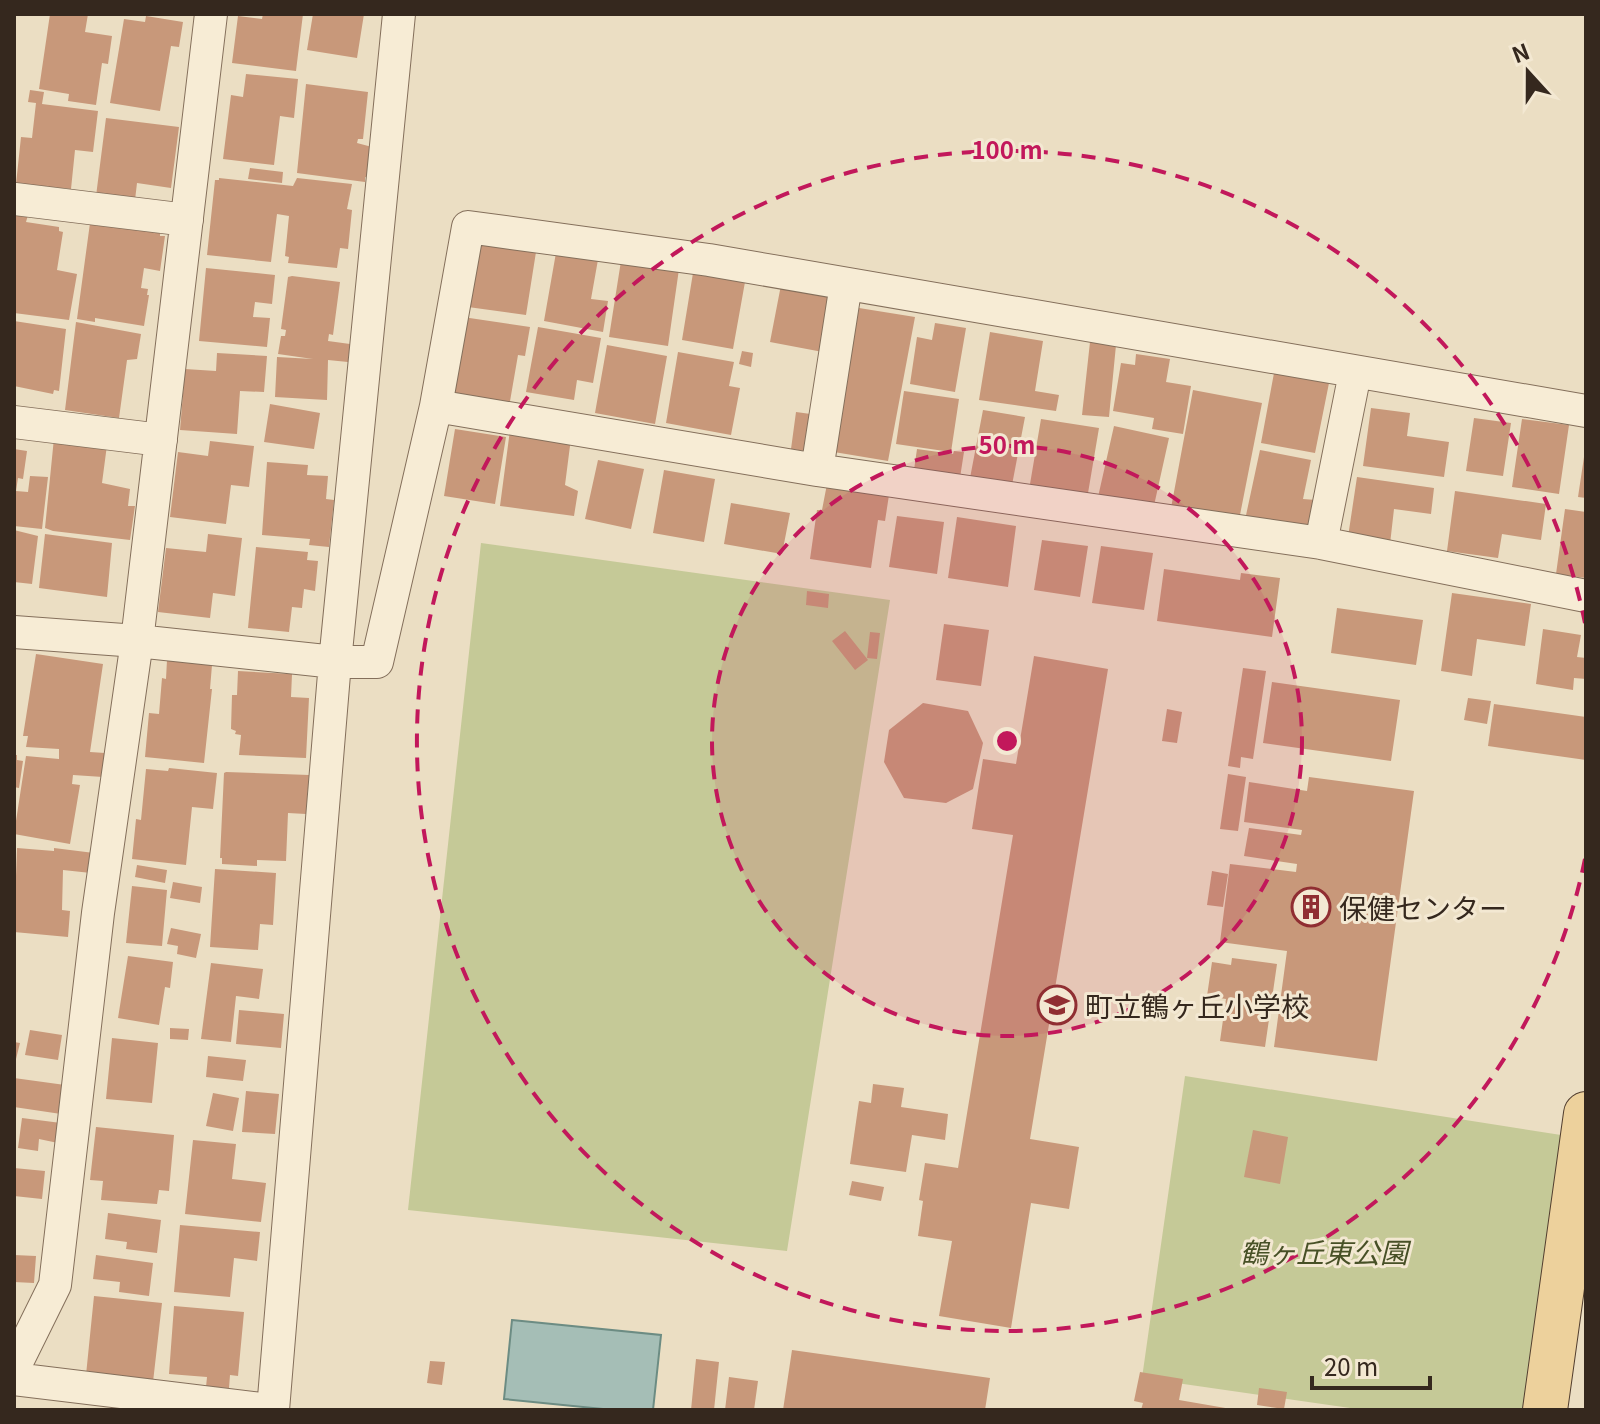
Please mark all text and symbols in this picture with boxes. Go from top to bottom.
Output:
north arrow [1488,32,1568,112]
text: N [1507,34,1534,69]
text: 100 m [971,131,1043,166]
text: 50 m [979,426,1035,461]
centre of rings [993,727,1021,755]
building icon: 保健センター [1290,886,1332,928]
place label: 保健センター [1339,887,1507,927]
school or university icon: 町立鶴ヶ丘小学校 [1036,984,1078,1026]
place label: 町立鶴ヶ丘小学校 [1085,985,1309,1025]
park label: 鶴ヶ丘東公園 [1240,1231,1412,1271]
scale bar [1312,1340,1430,1390]
text: 20 m [1324,1348,1378,1383]

